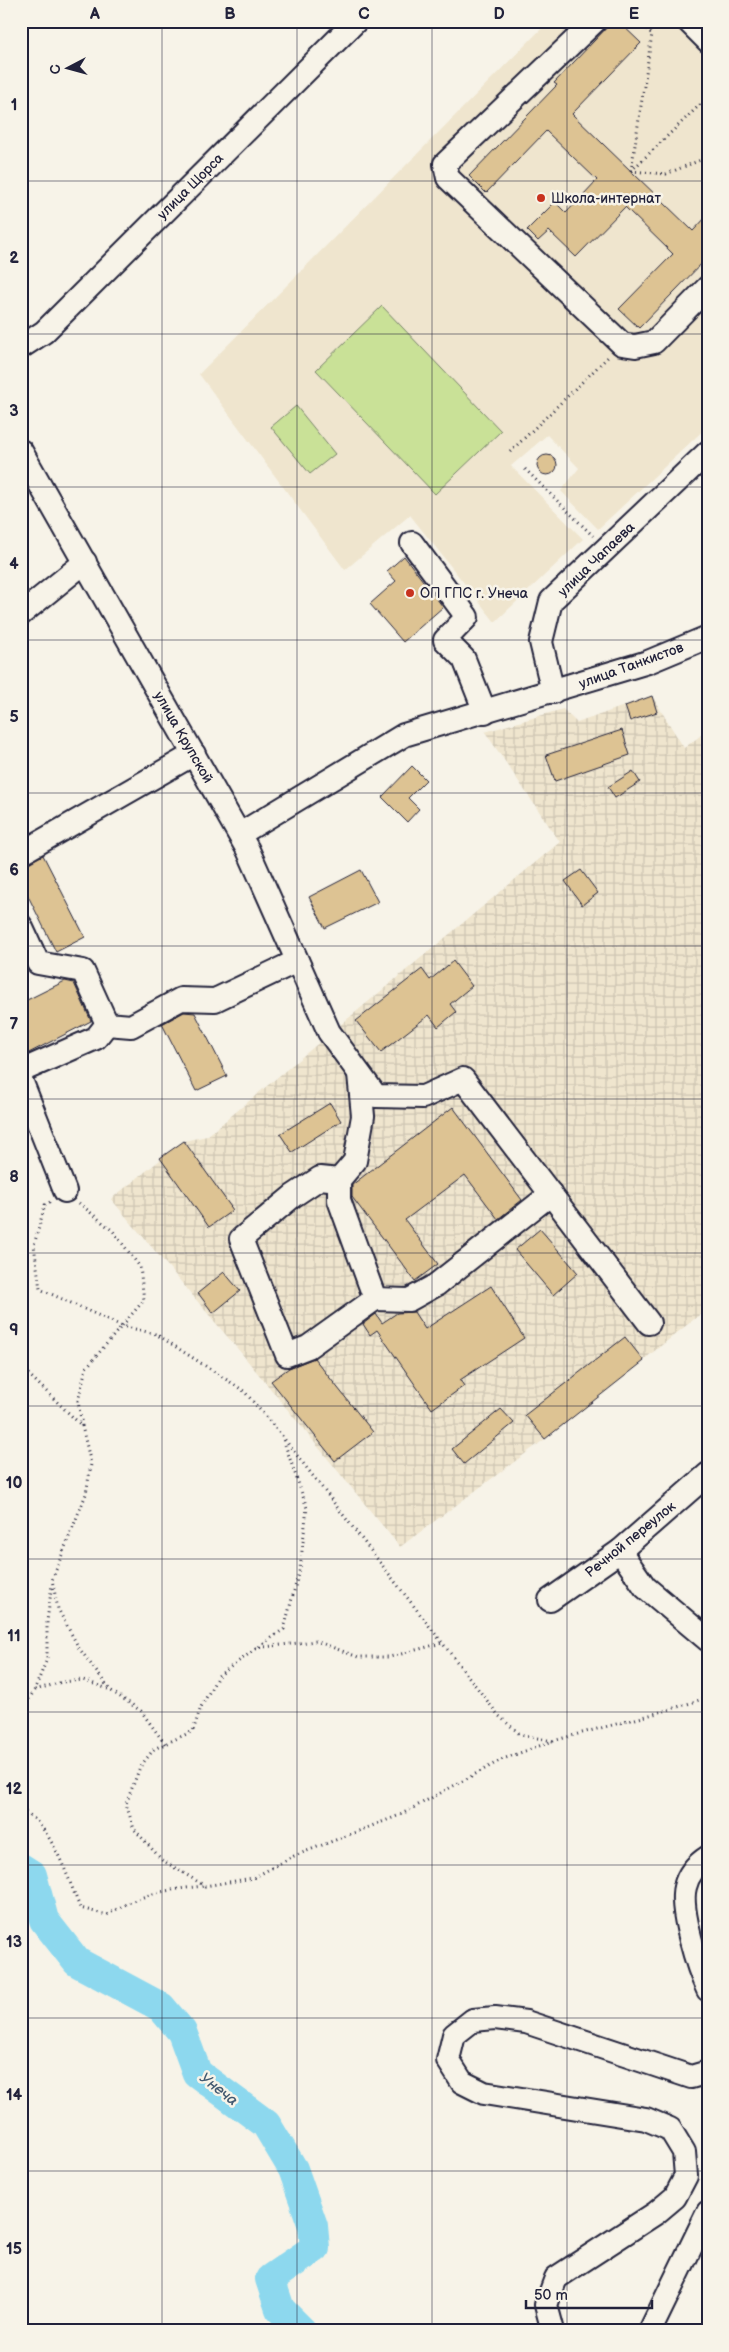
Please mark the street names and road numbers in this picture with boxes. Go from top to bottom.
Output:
street label: улица Щорса [154,149,227,223]
street label: улица Чапаева [555,518,639,600]
street label: улица Танкистов [577,638,686,692]
street label: улица Крупской [150,688,217,786]
street label: Речной переулок [582,1497,679,1581]

